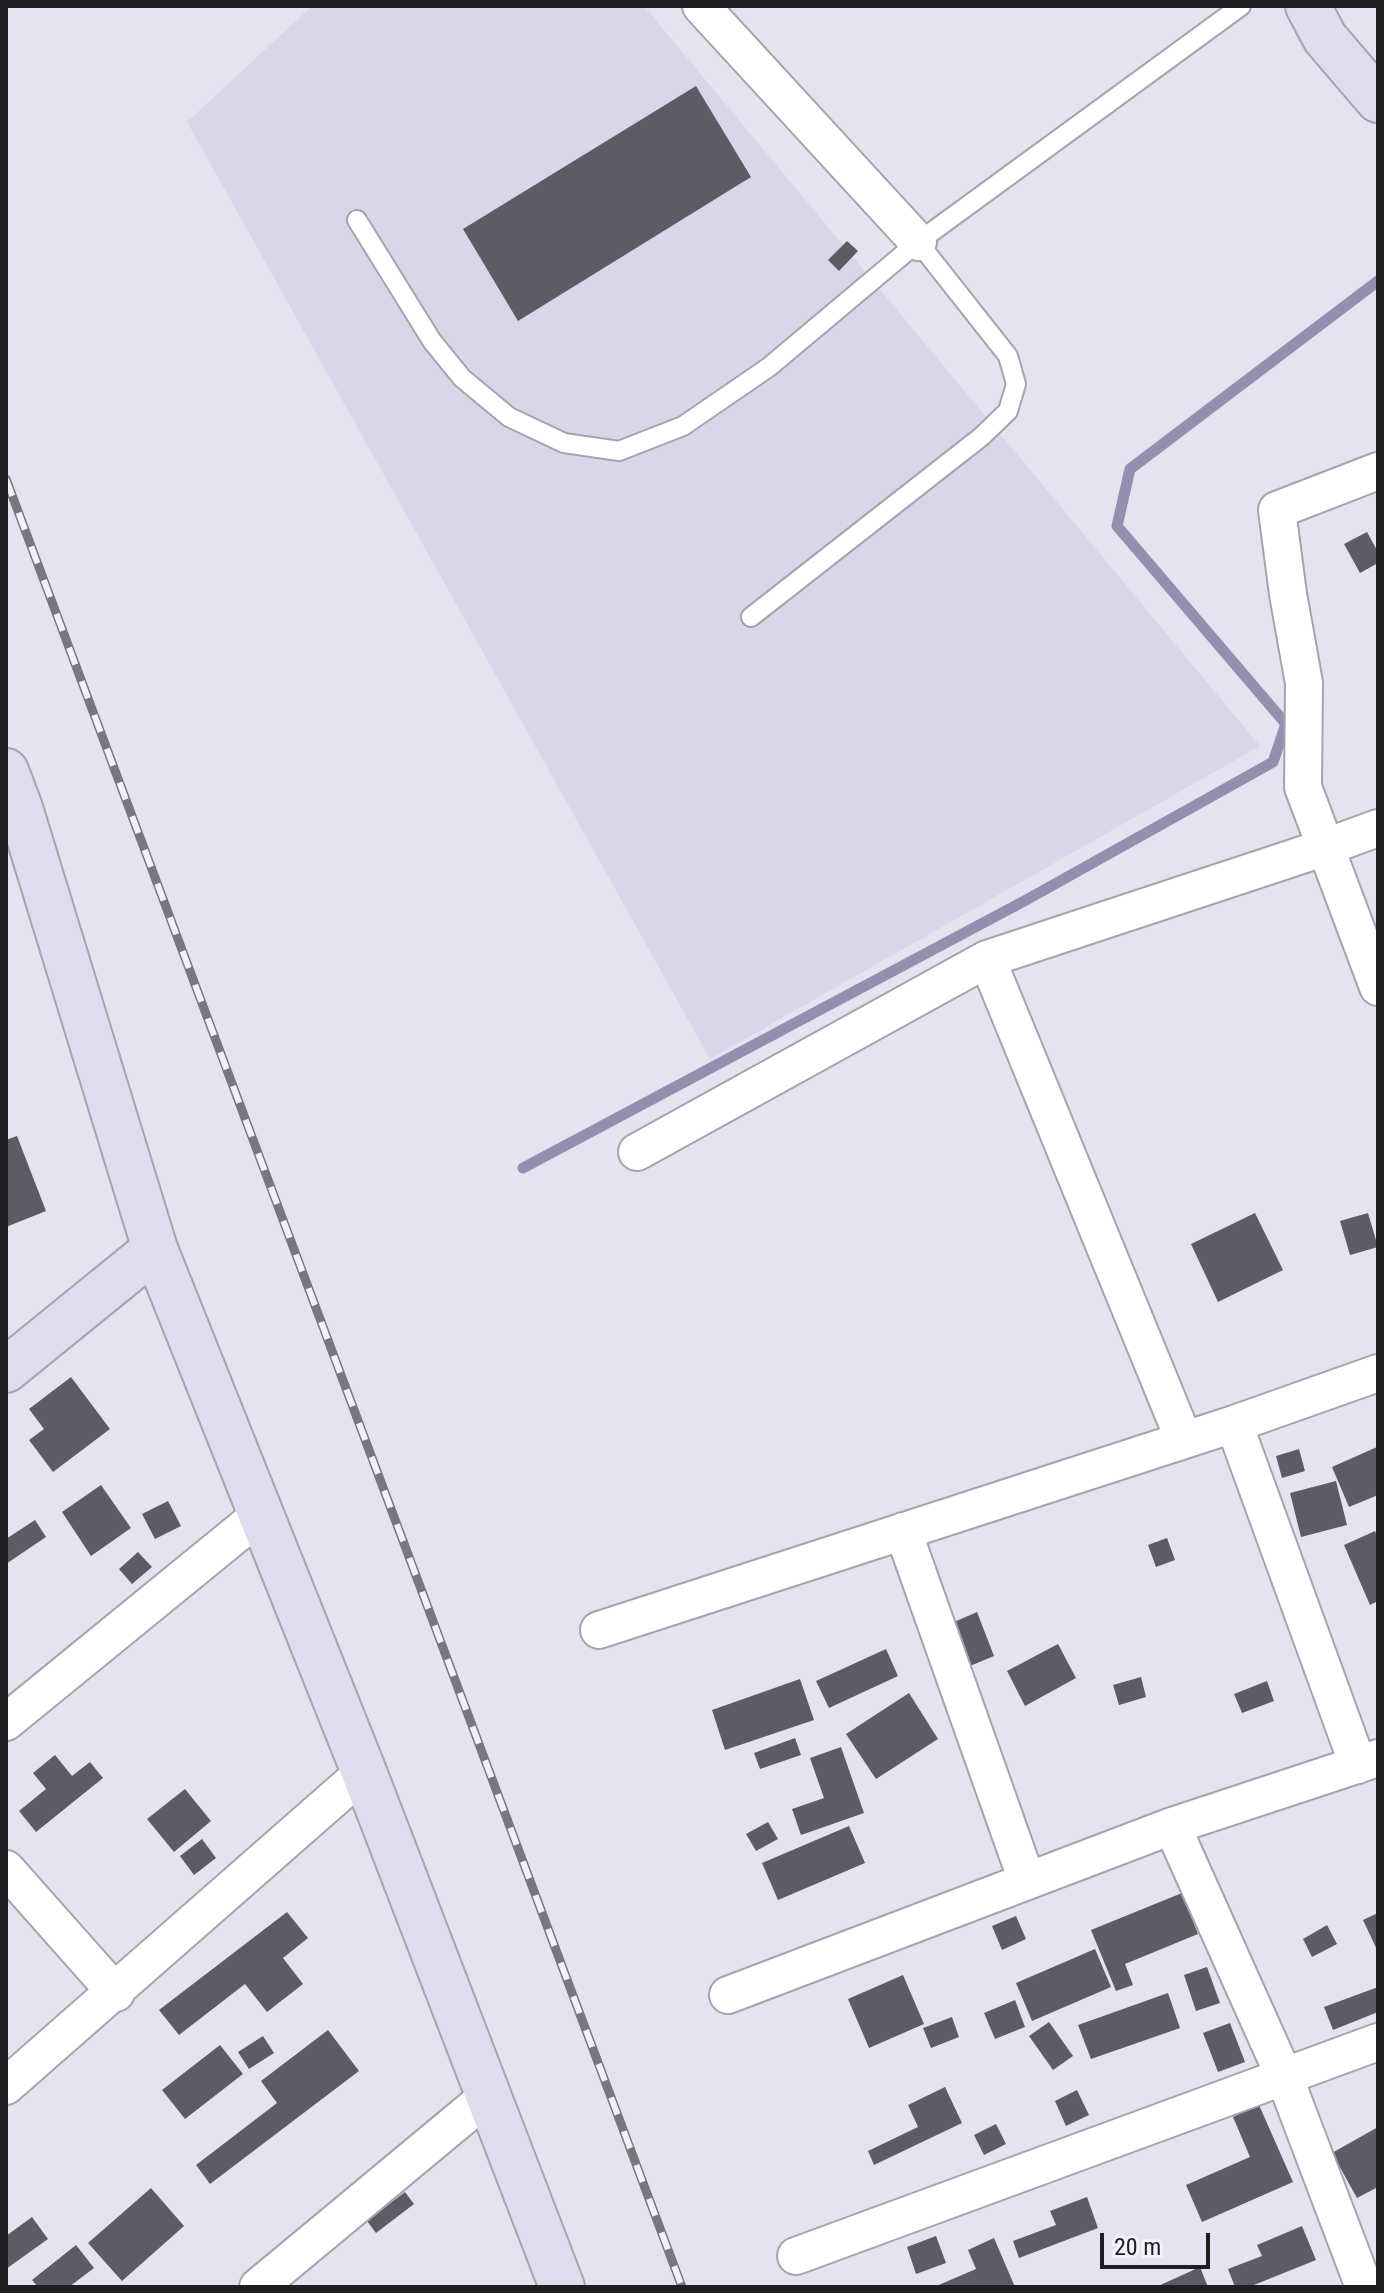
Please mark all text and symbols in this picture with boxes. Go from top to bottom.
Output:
scale bar [1104,2217,1214,2267]
text: 20 m [1114,2233,1161,2261]

